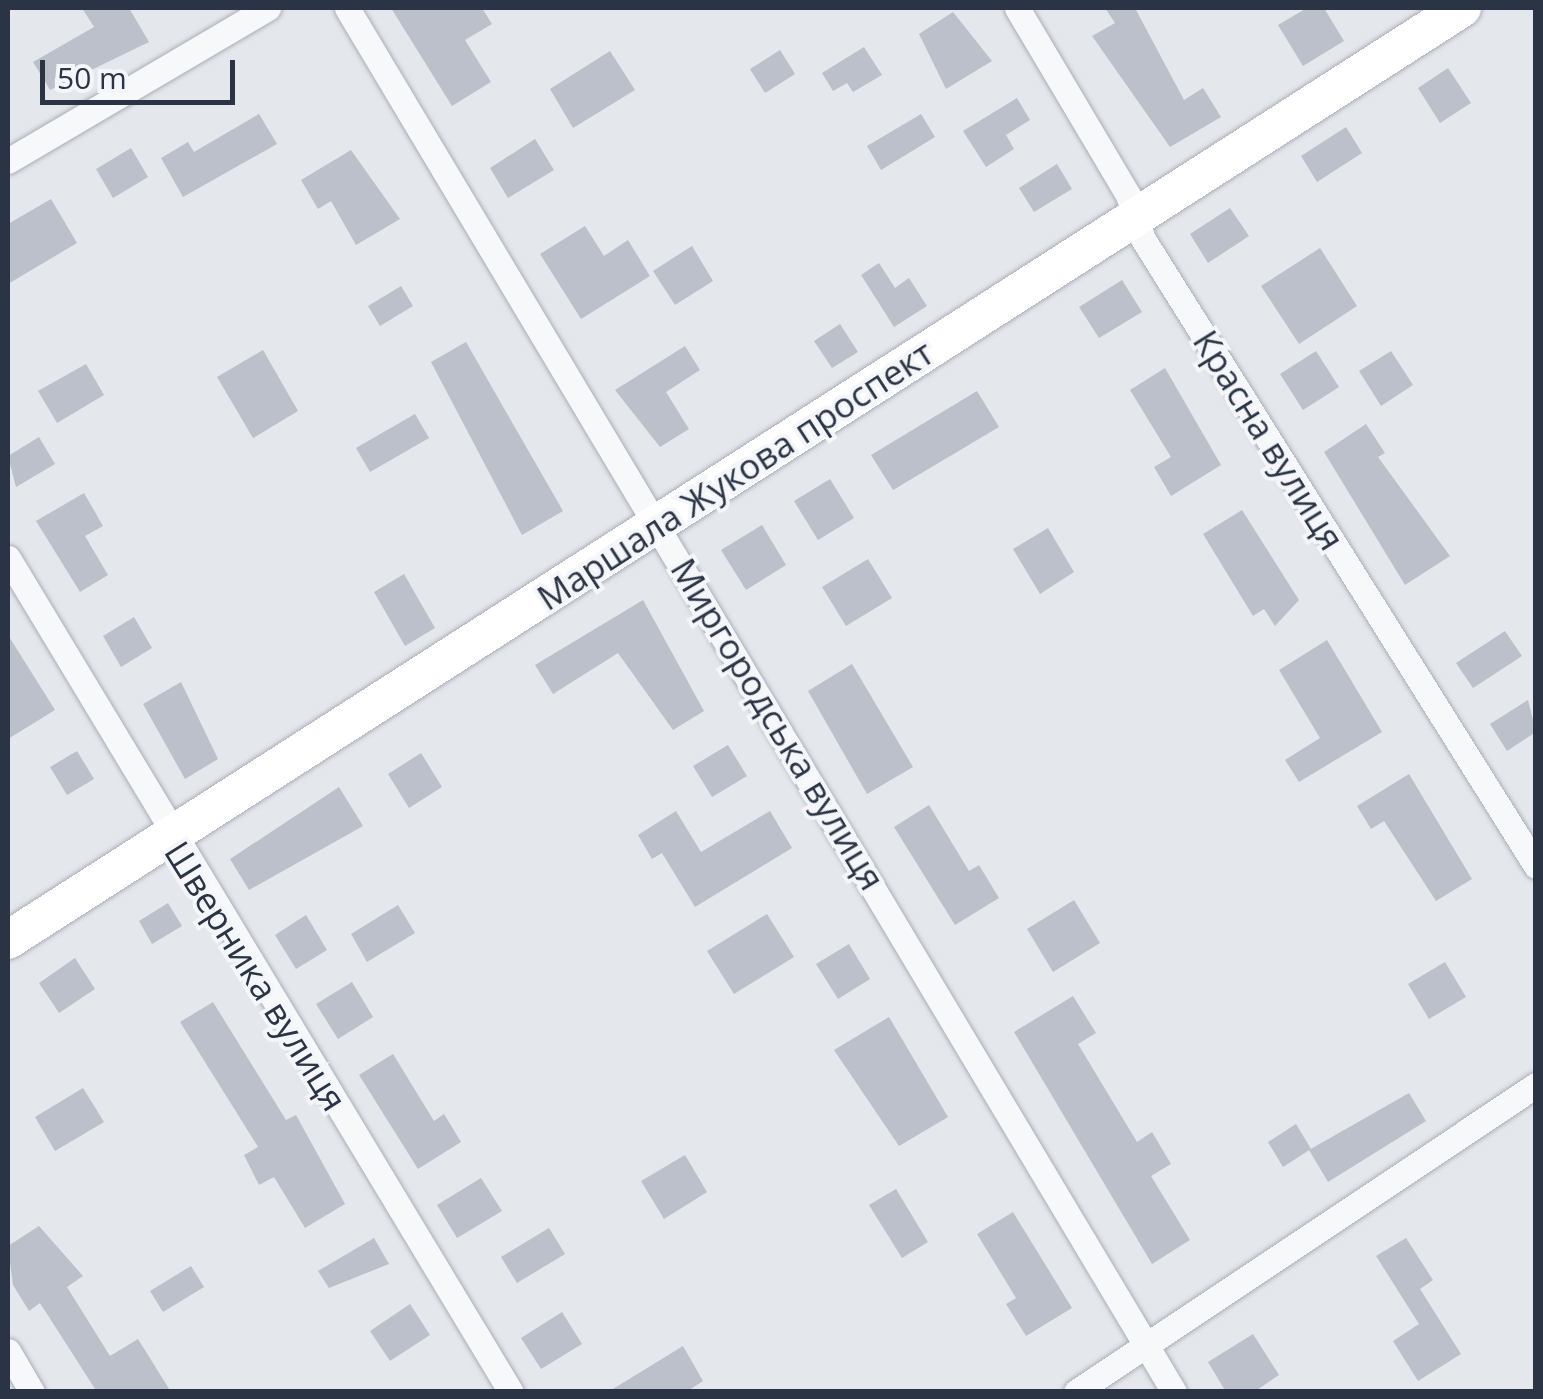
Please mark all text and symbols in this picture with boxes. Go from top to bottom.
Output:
scale bar [45,40,240,102]
text: 50 m [57,57,127,98]
street label: Красна вулиця [1185,323,1353,557]
street label: Маршала Жукова проспект [529,331,941,619]
street label: Миргородська вулиця [662,551,894,897]
street label: Шверника вулиця [156,834,356,1118]

